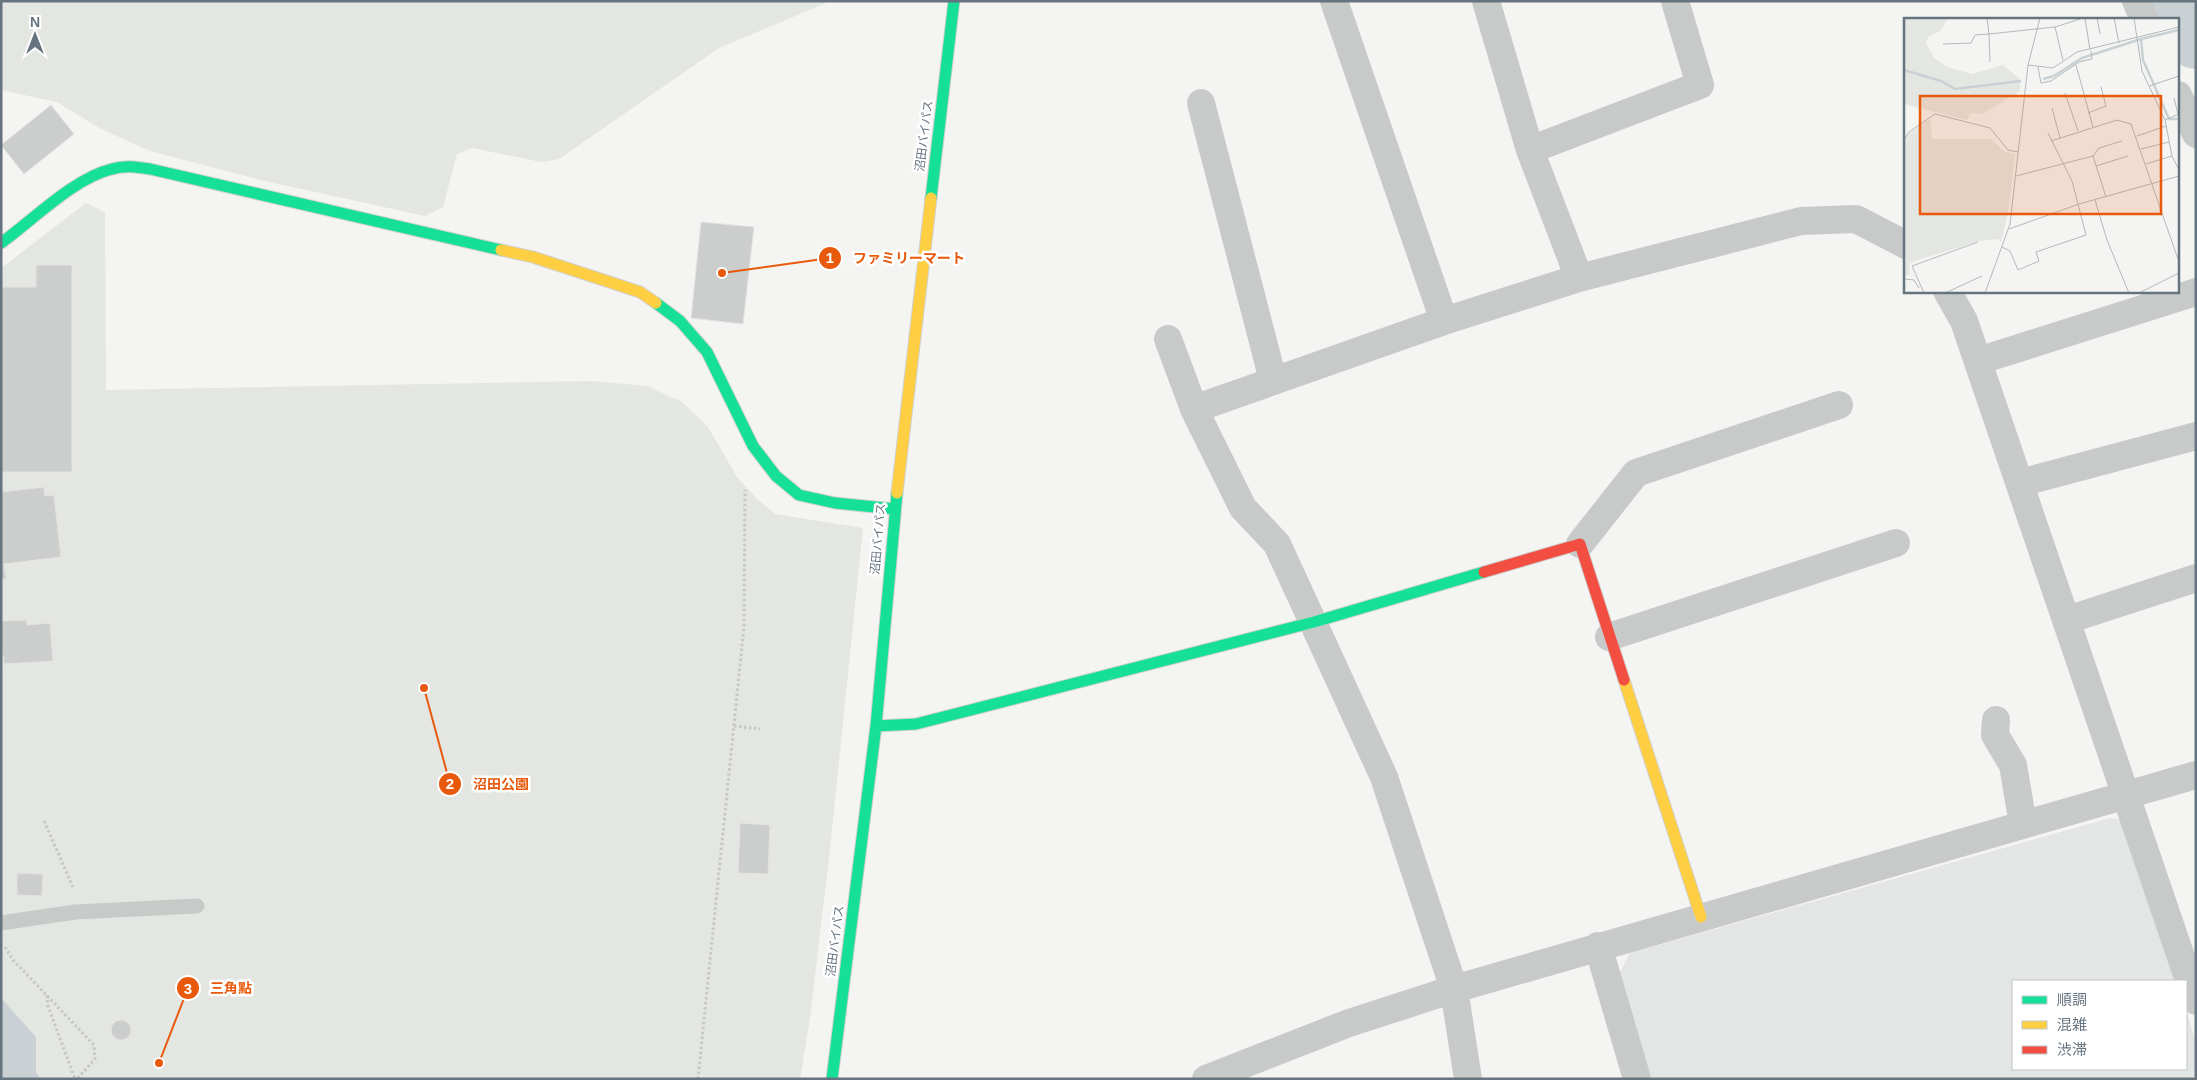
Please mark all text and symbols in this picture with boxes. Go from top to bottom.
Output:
north arrow [10,10,60,60]
text: N [30,14,40,30]
inset map [1904,18,2180,292]
street label: 沼田バイパス [913,100,935,172]
callout: ファミリーマート [818,243,975,272]
text: 1 [826,249,834,266]
text: ファミリーマート [853,250,965,266]
street label: 沼田バイパス [868,503,888,575]
callout: 沼田公園 [438,769,539,798]
text: 2 [446,775,454,792]
text: 沼田公園 [473,776,529,792]
street label: 沼田バイパス [824,905,846,977]
callout: 三角點 [175,974,262,1003]
text: 3 [184,980,192,997]
text: 三角點 [210,980,252,996]
legend [2012,980,2187,1070]
text: 順調 [2057,991,2087,1008]
text: 混雑 [2057,1016,2087,1033]
text: 渋滞 [2057,1041,2087,1058]

